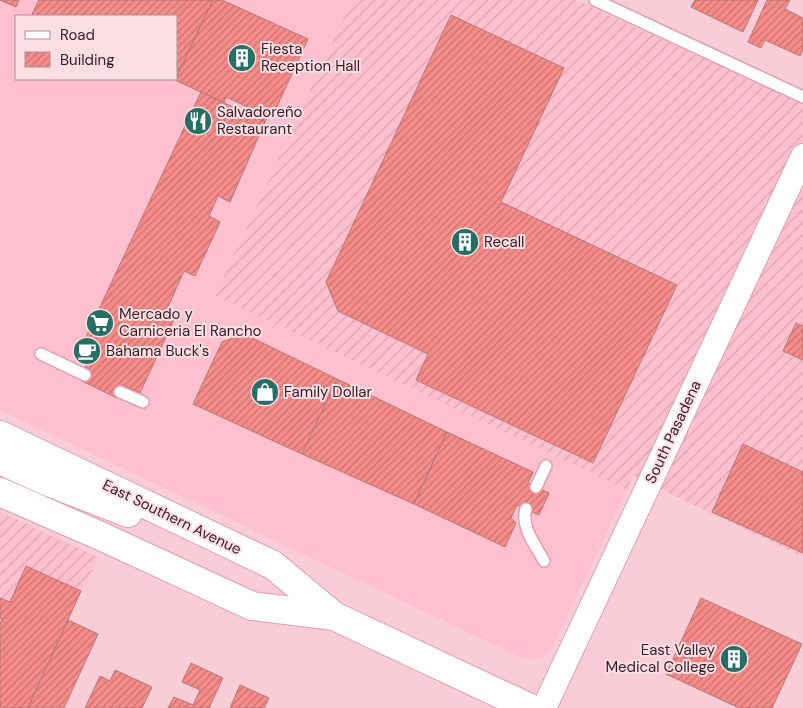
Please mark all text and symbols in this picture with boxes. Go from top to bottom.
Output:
legend [15,15,178,80]
text: Road [60,25,95,45]
place label: Fiesta Reception Hall [261,39,360,76]
building icon: Fiesta Reception Hall [227,43,257,73]
text: Building [60,50,115,70]
place label: Salvadoreño Restaurant [217,102,303,139]
restaurant icon: Salvadoreño Restaurant [183,106,213,136]
building icon: Recall [450,227,480,257]
place label: Recall [484,232,524,252]
place label: Mercado y Carniceria El Rancho [119,304,262,341]
supermarket icon: Mercado y Carniceria El Rancho [85,308,115,338]
cafe icon: Bahama Buck's [72,336,102,366]
place label: Bahama Buck's [106,341,209,361]
shop icon: Family Dollar [250,377,280,407]
street label: South Pasadena [640,377,706,487]
place label: Family Dollar [284,382,372,402]
street label: East Southern Avenue [99,475,245,559]
place label: East Valley Medical College [605,640,716,677]
building icon: East Valley Medical College [719,644,749,674]

